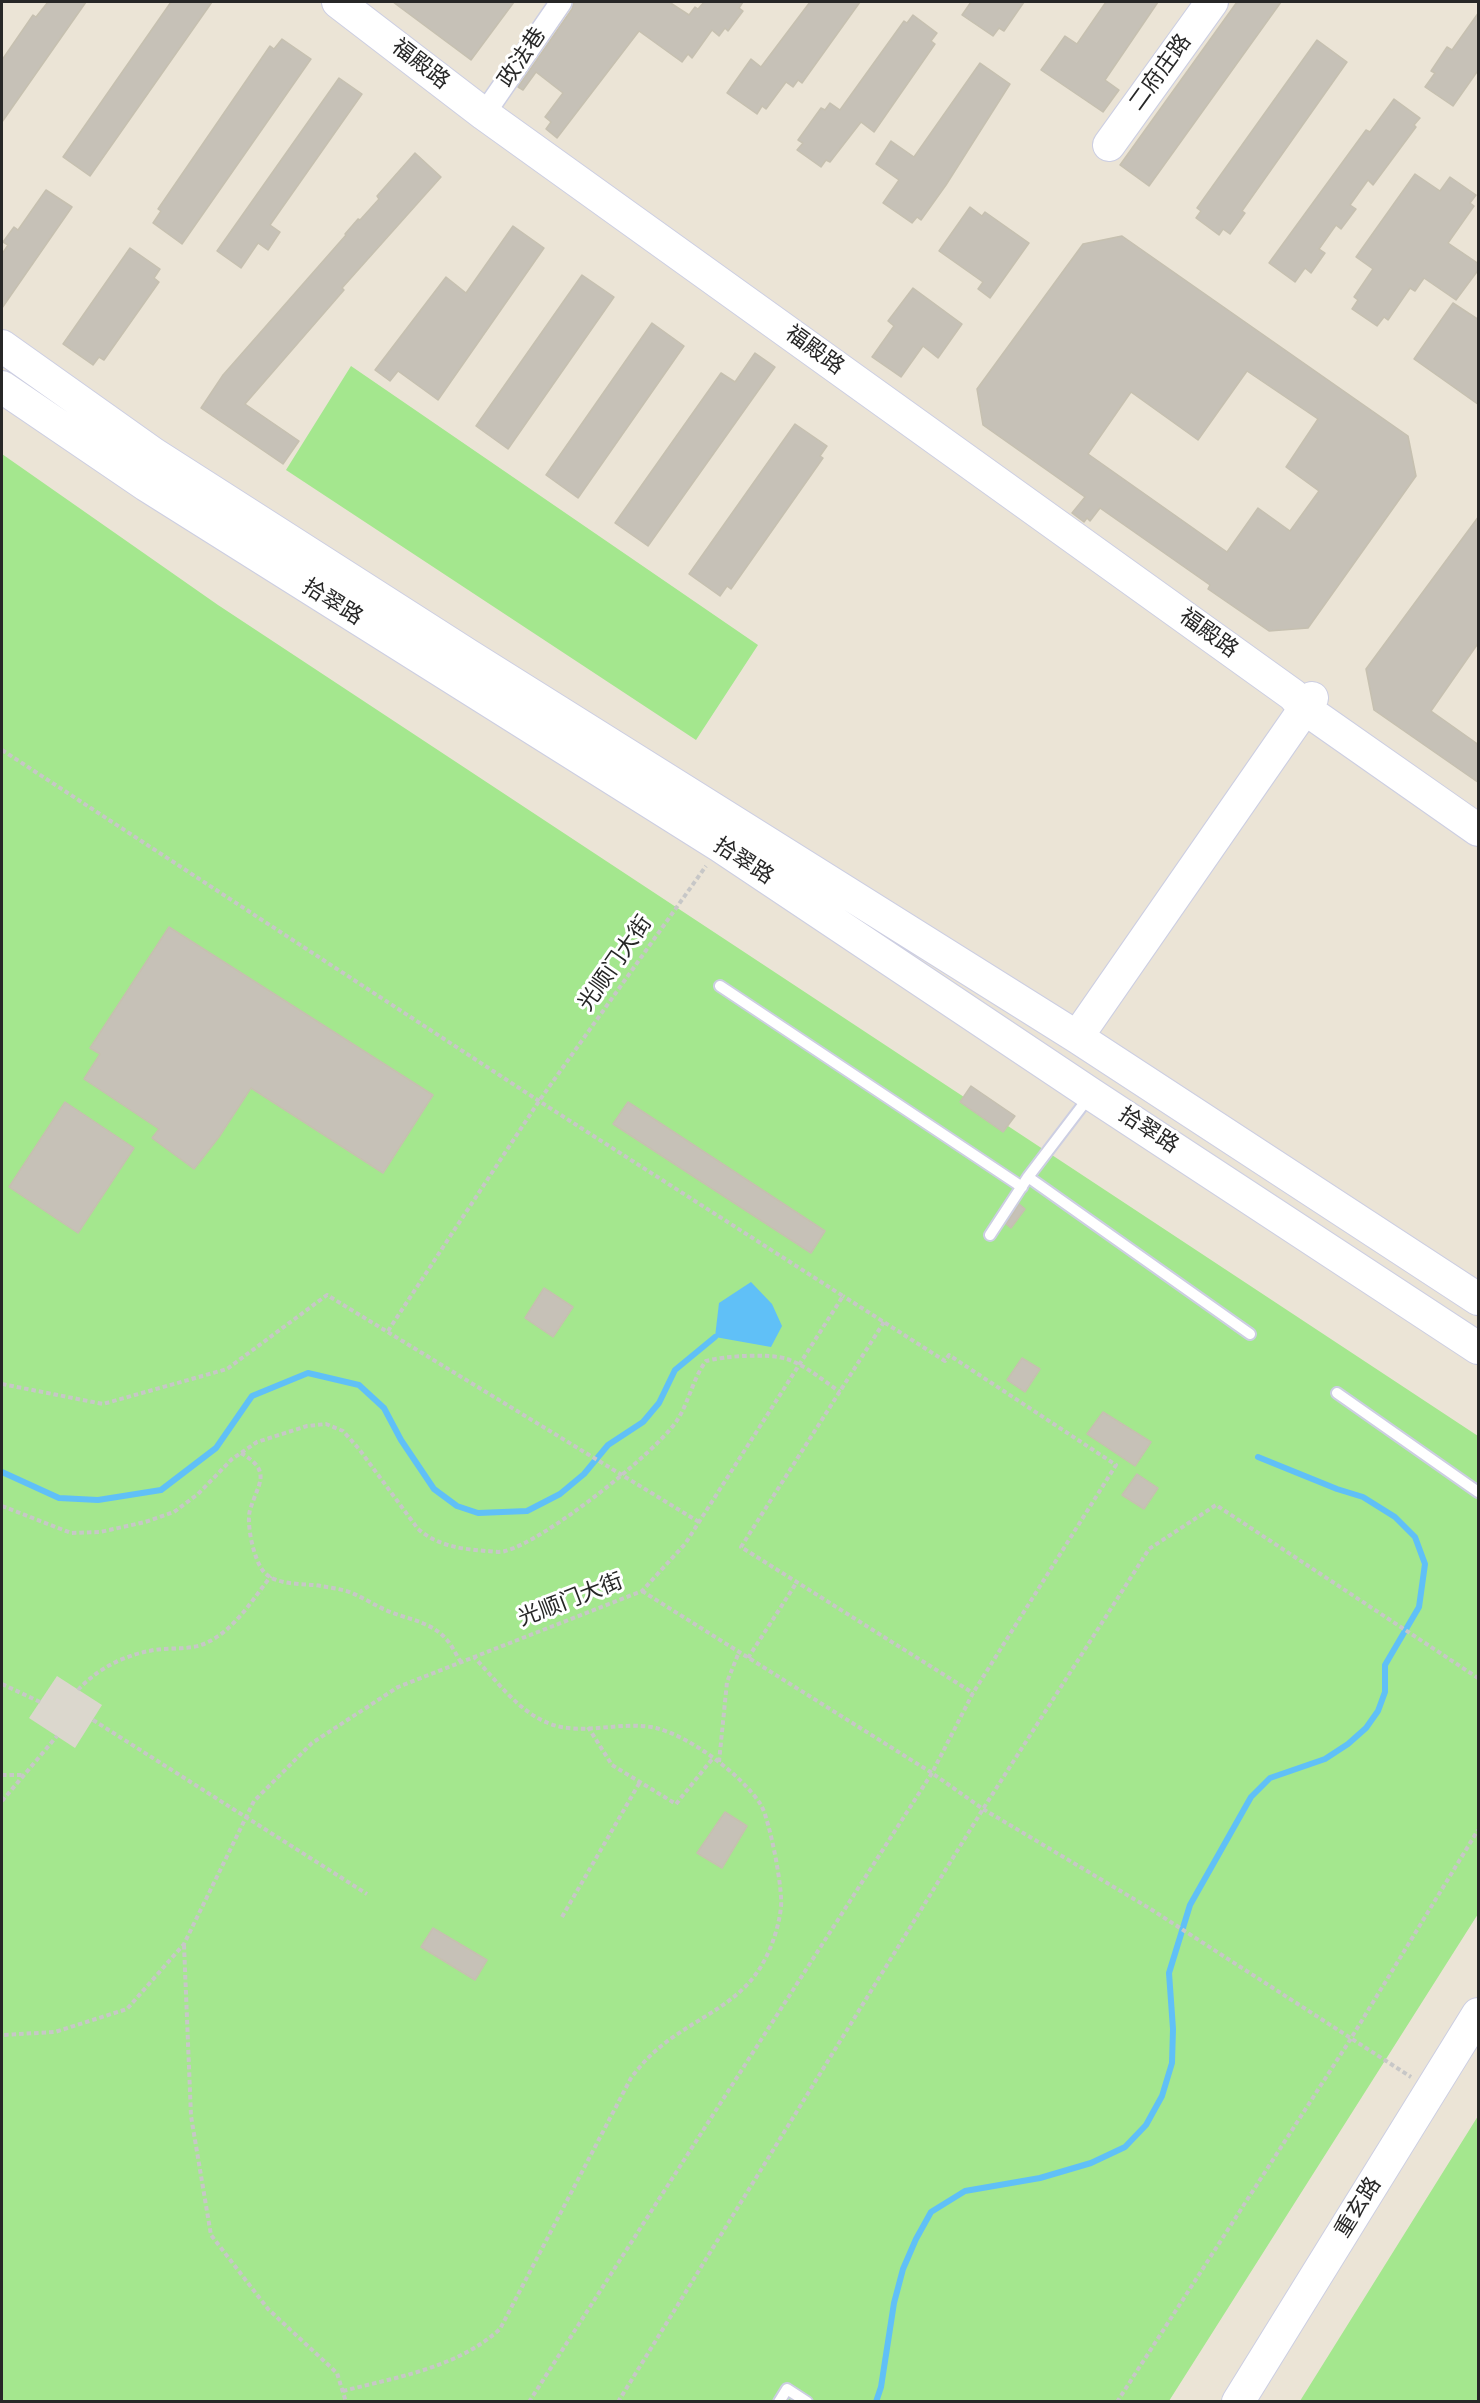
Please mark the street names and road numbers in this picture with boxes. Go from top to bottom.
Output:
street label: 政法巷 [494,23,552,93]
street label: 二府庄路 [1124,30,1198,116]
street label: 福殿路 [386,34,454,96]
street label: 福殿路 [780,321,848,381]
street label: 拾翠路 [297,574,367,632]
street label: 福殿路 [1174,604,1242,664]
street label: 拾翠路 [708,833,778,891]
street label: 光顺门大街 [574,911,658,1017]
street label: 拾翠路 [1113,1102,1183,1160]
street label: 光顺门大街 [515,1569,627,1633]
street label: 重玄路 [1330,2173,1388,2243]

